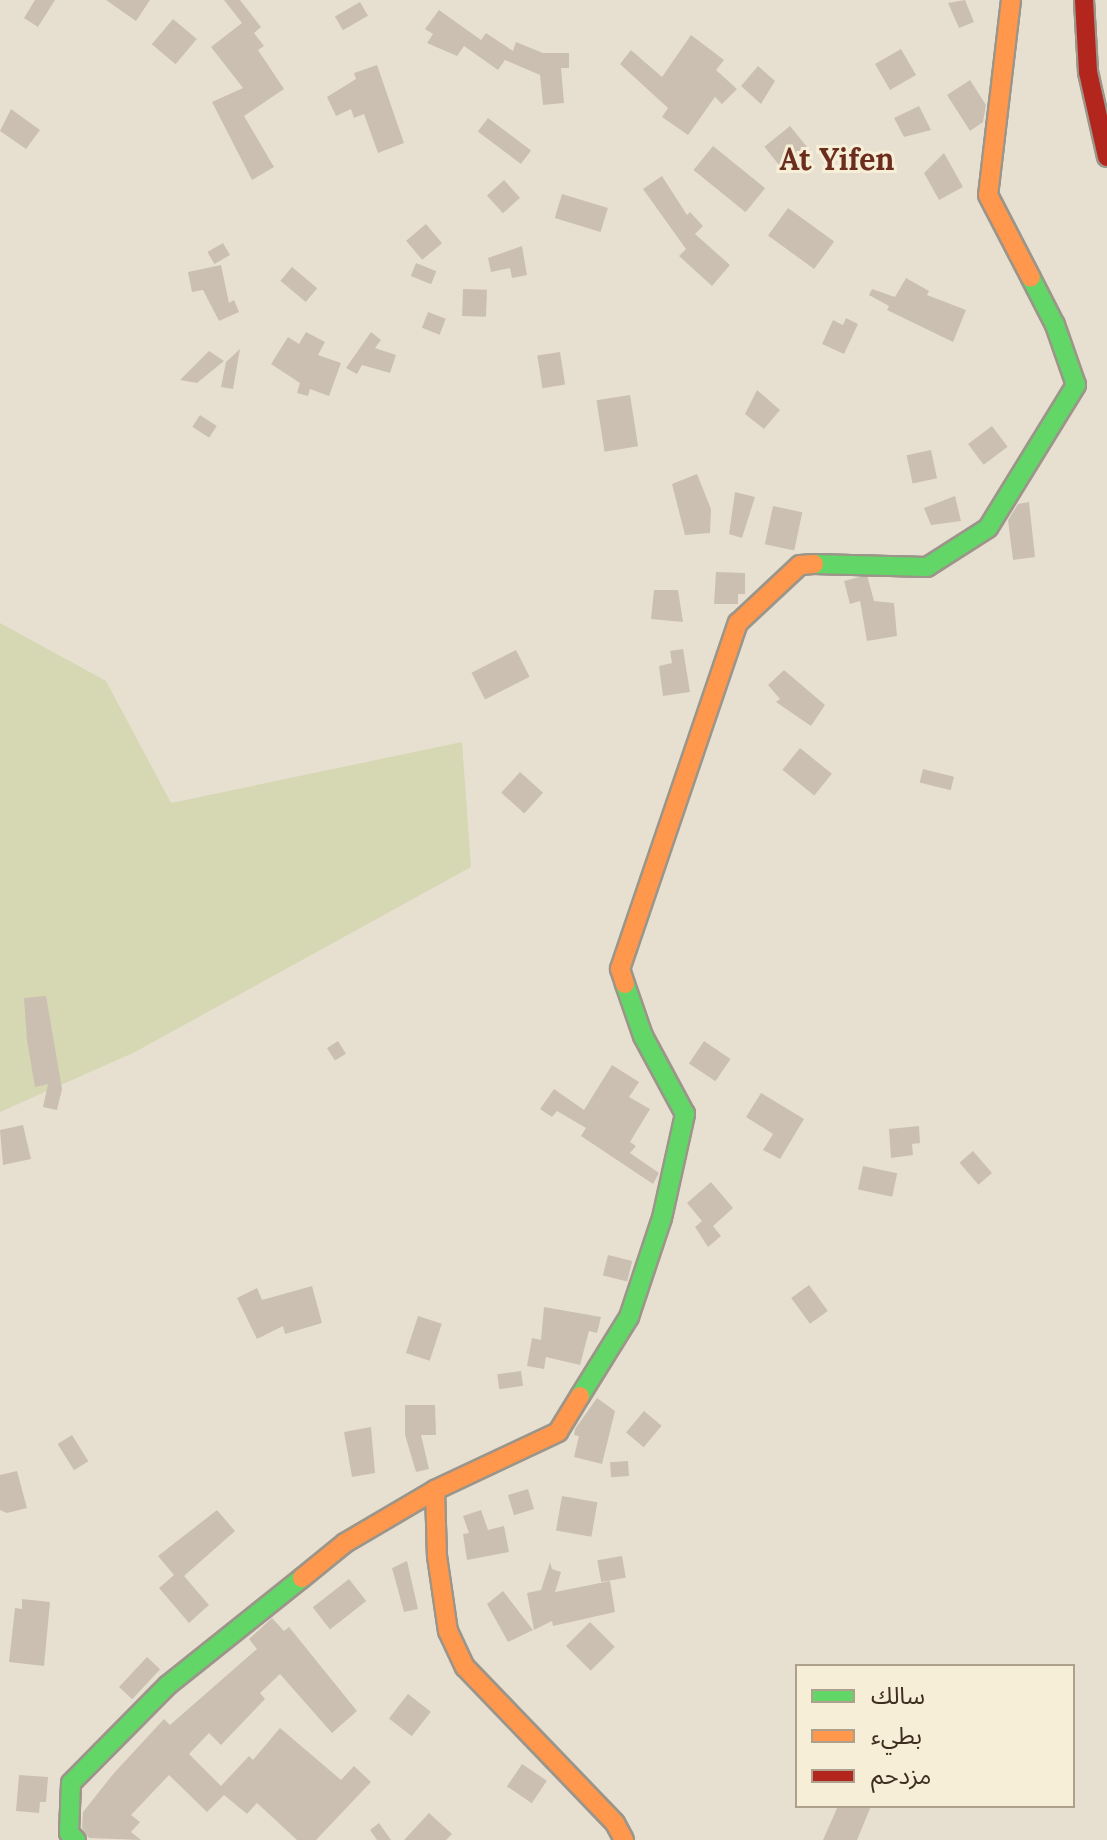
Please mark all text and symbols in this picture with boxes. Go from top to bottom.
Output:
district label: At Yifen [780,141,894,177]
legend [795,1664,1075,1808]
text: سالك [871,1680,925,1711]
text: بطيء [871,1720,922,1751]
text: مزدحم [871,1760,931,1791]

